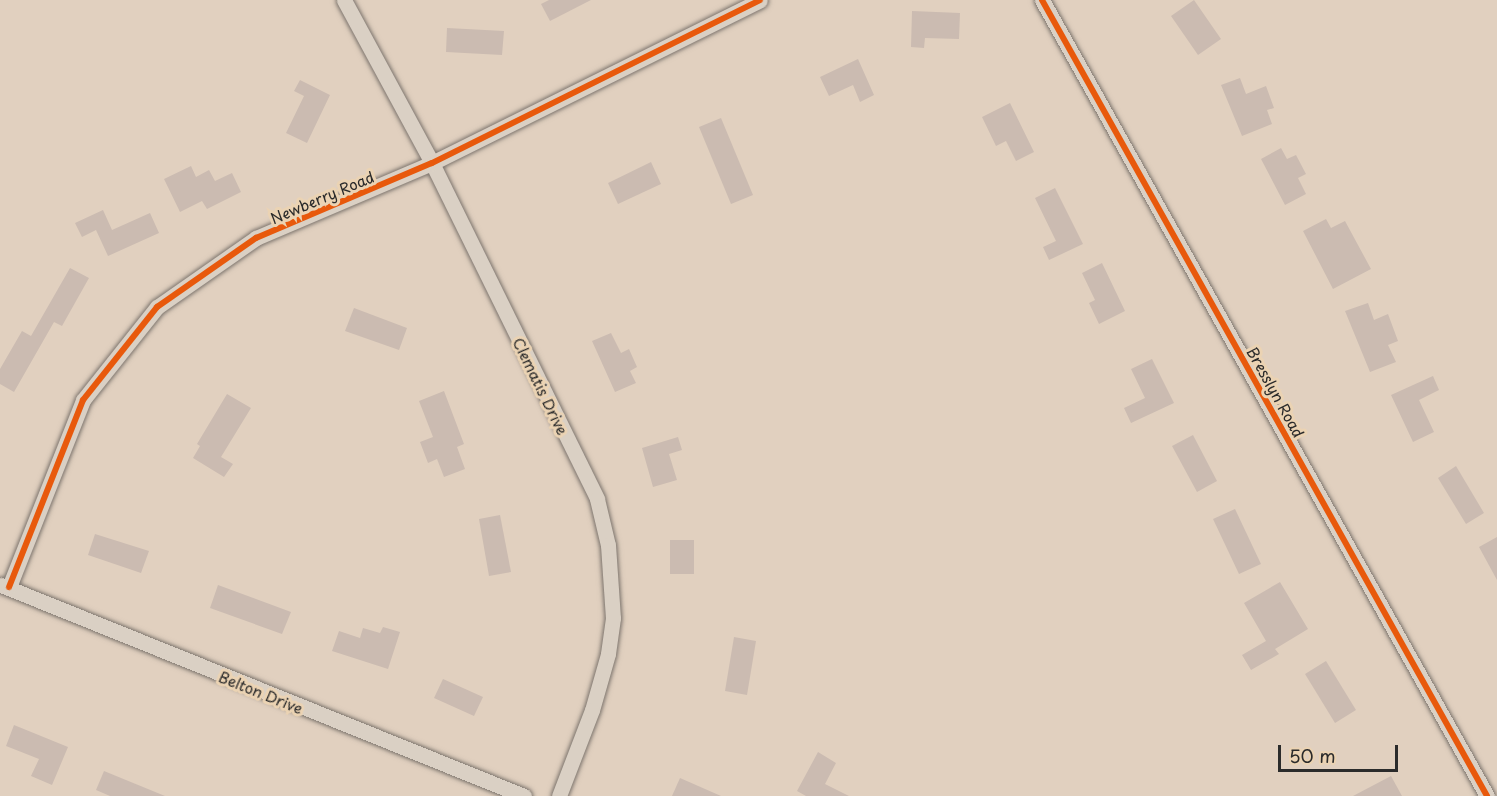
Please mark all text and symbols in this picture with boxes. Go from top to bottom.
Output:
street label: Newberry Road [267,167,377,227]
street label: Clematis Drive [510,334,572,438]
street label: Bresslyn Road [1243,343,1309,441]
street label: Belton Drive [216,667,306,717]
scale bar [1281,733,1401,771]
text: 50 m [1289,742,1336,769]

